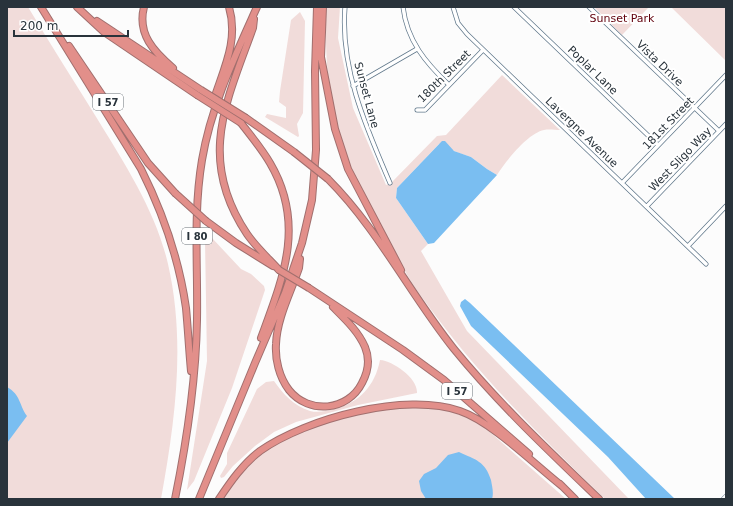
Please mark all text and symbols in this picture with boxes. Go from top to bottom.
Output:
scale bar [14,12,128,38]
park label: Sunset Park [589,12,655,25]
text: 200 m [20,19,58,33]
street label: Vista Drive [634,38,686,89]
street label: Poplar Lane [565,43,620,98]
street label: 180th Street [415,47,474,105]
street label: Sunset Lane [351,61,382,130]
road number: I 57 [93,94,123,110]
street label: Lavergne Avenue [543,94,621,170]
street label: 181st Street [640,94,697,152]
street label: West Sligo Way [646,124,715,194]
road number: I 80 [182,228,212,244]
road number: I 57 [442,383,472,399]

